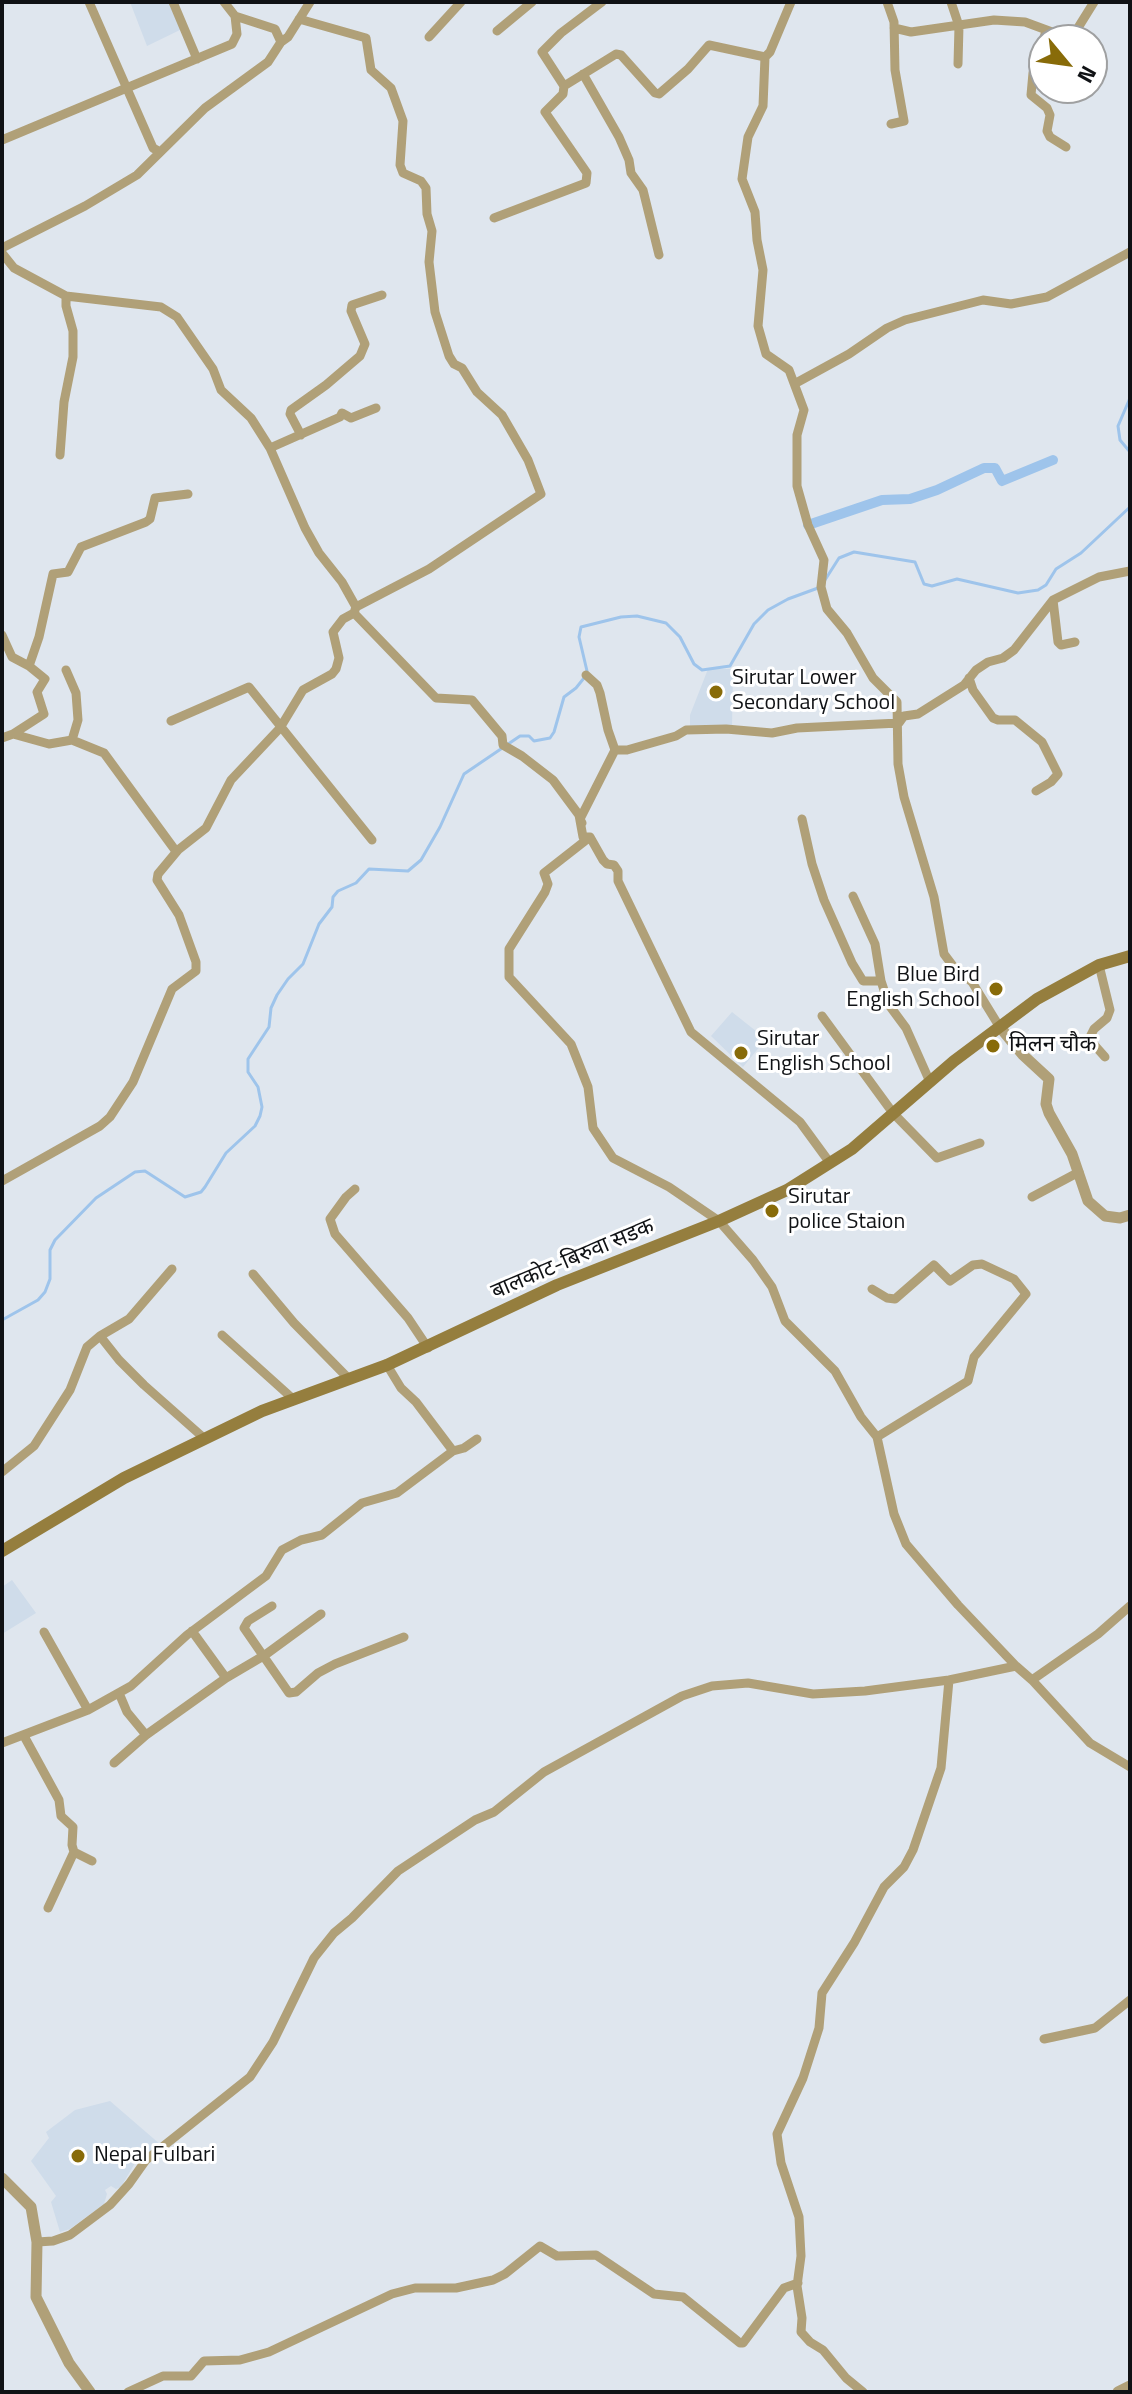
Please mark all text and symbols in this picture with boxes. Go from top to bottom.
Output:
north arrow [1028,24,1108,104]
text: N [1069,60,1106,90]
place label: Sirutar Lower Secondary School [732,666,895,718]
marker: Sirutar Lower Secondary School [707,683,725,701]
place label: Blue Bird English School [846,963,980,1014]
marker: Blue Bird English School [987,980,1005,998]
place label: Sirutar English School [757,1027,891,1078]
place label: मिलन चौक [1009,1033,1096,1059]
marker: मिलन चौक [984,1037,1002,1055]
marker: Sirutar English School [732,1044,750,1062]
place label: Sirutar police Staion [788,1185,905,1236]
marker: Sirutar police Staion [763,1202,781,1220]
street label: बालकोट-बिरुवा सडक [488,1214,658,1306]
place label: Nepal Fulbari [94,2143,215,2169]
marker: Nepal Fulbari [69,2147,87,2165]

